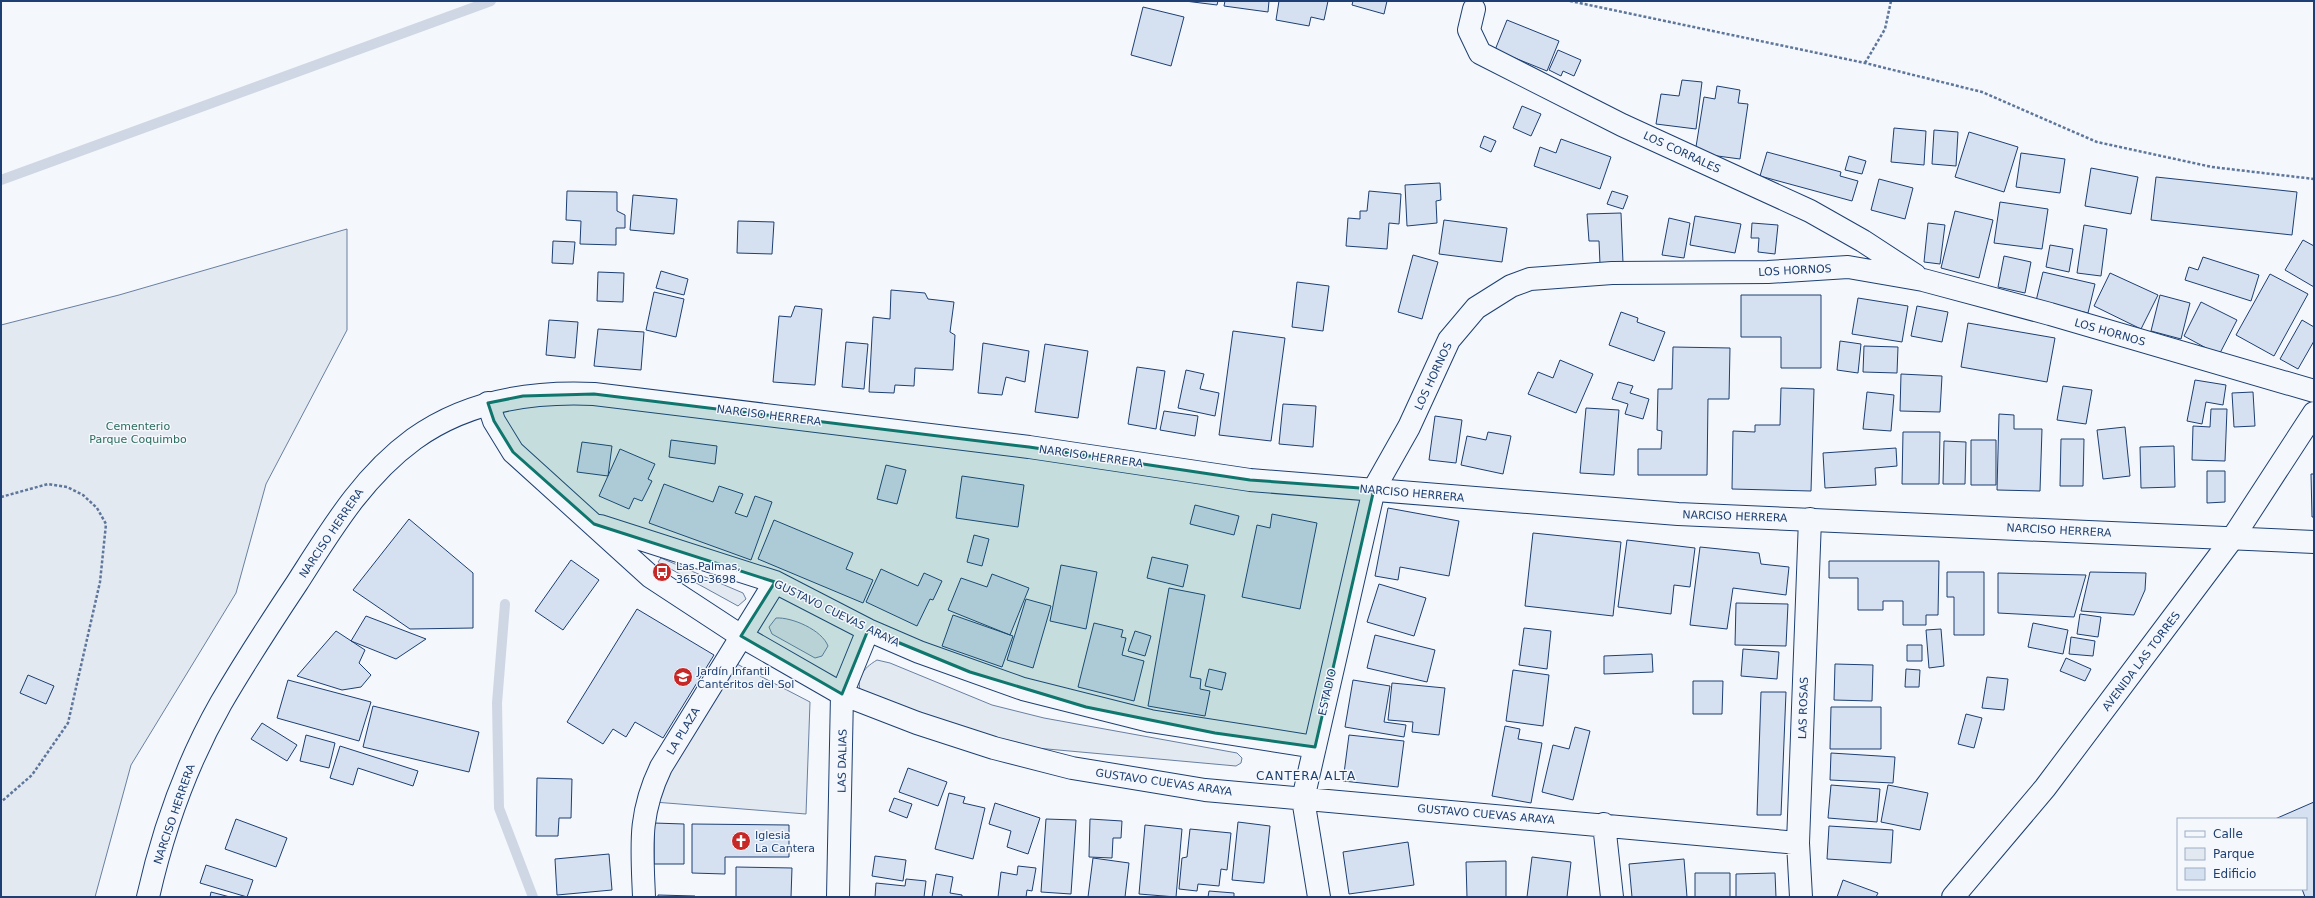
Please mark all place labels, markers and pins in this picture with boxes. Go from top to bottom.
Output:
place label: Las Palmas, 3650-3698 [676,560,741,586]
bus stop icon: Las Palmas, 3650-3698 [651,561,673,583]
place label: Jardín Infantil Canteritos del Sol [696,665,794,691]
school or university icon: Jardín Infantil Canteritos del Sol [672,666,694,688]
place label: Iglesia La Cantera [755,829,815,855]
church icon: Iglesia La Cantera [730,830,752,852]

